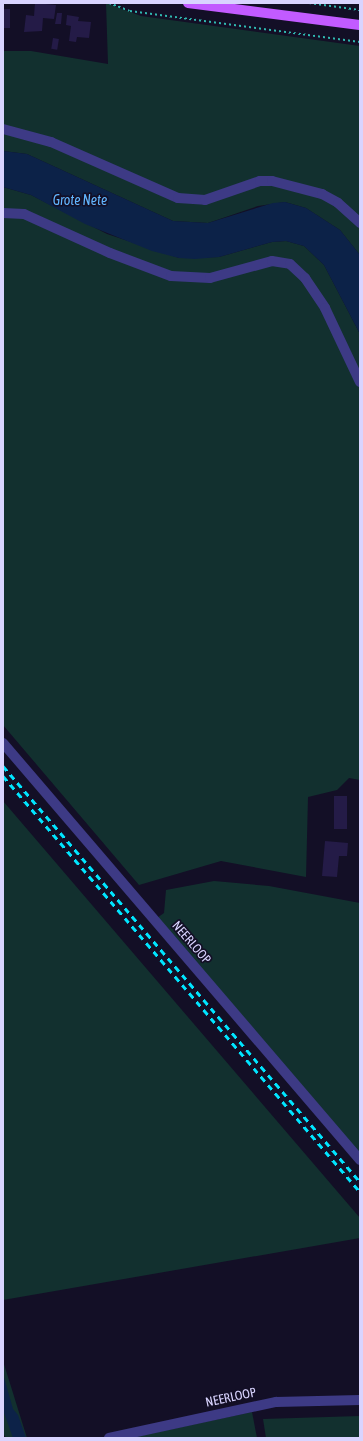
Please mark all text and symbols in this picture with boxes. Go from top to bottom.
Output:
water label: Grote Nete [53,192,107,208]
street label: NEERLOOP [168,918,214,968]
street label: NEERLOOP [204,1385,258,1411]

